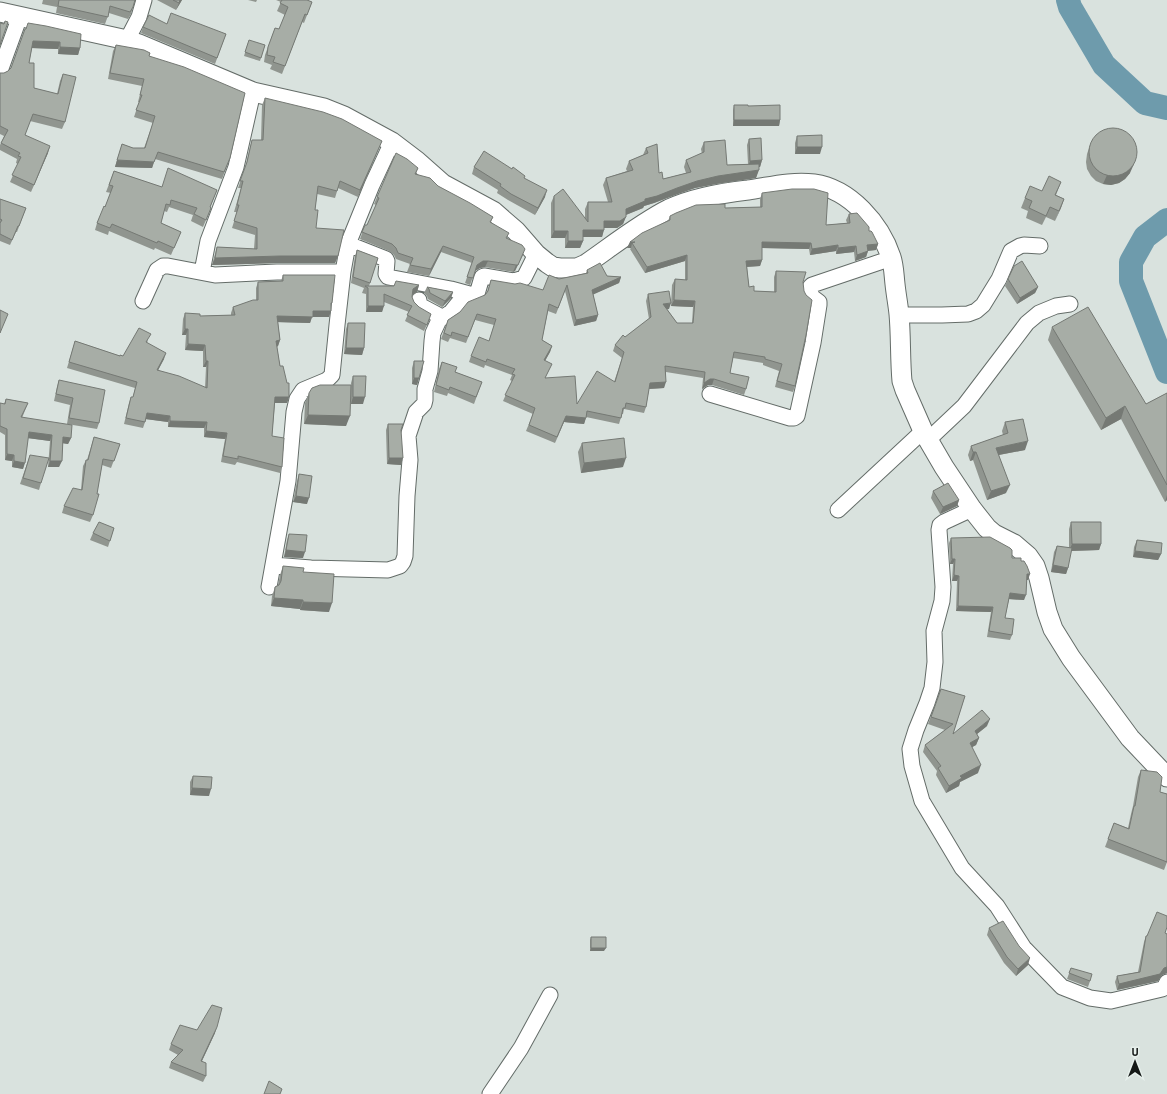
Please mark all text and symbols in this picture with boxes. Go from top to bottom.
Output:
north arrow [1115,1042,1155,1082]
text: U [1131,1044,1139,1060]

